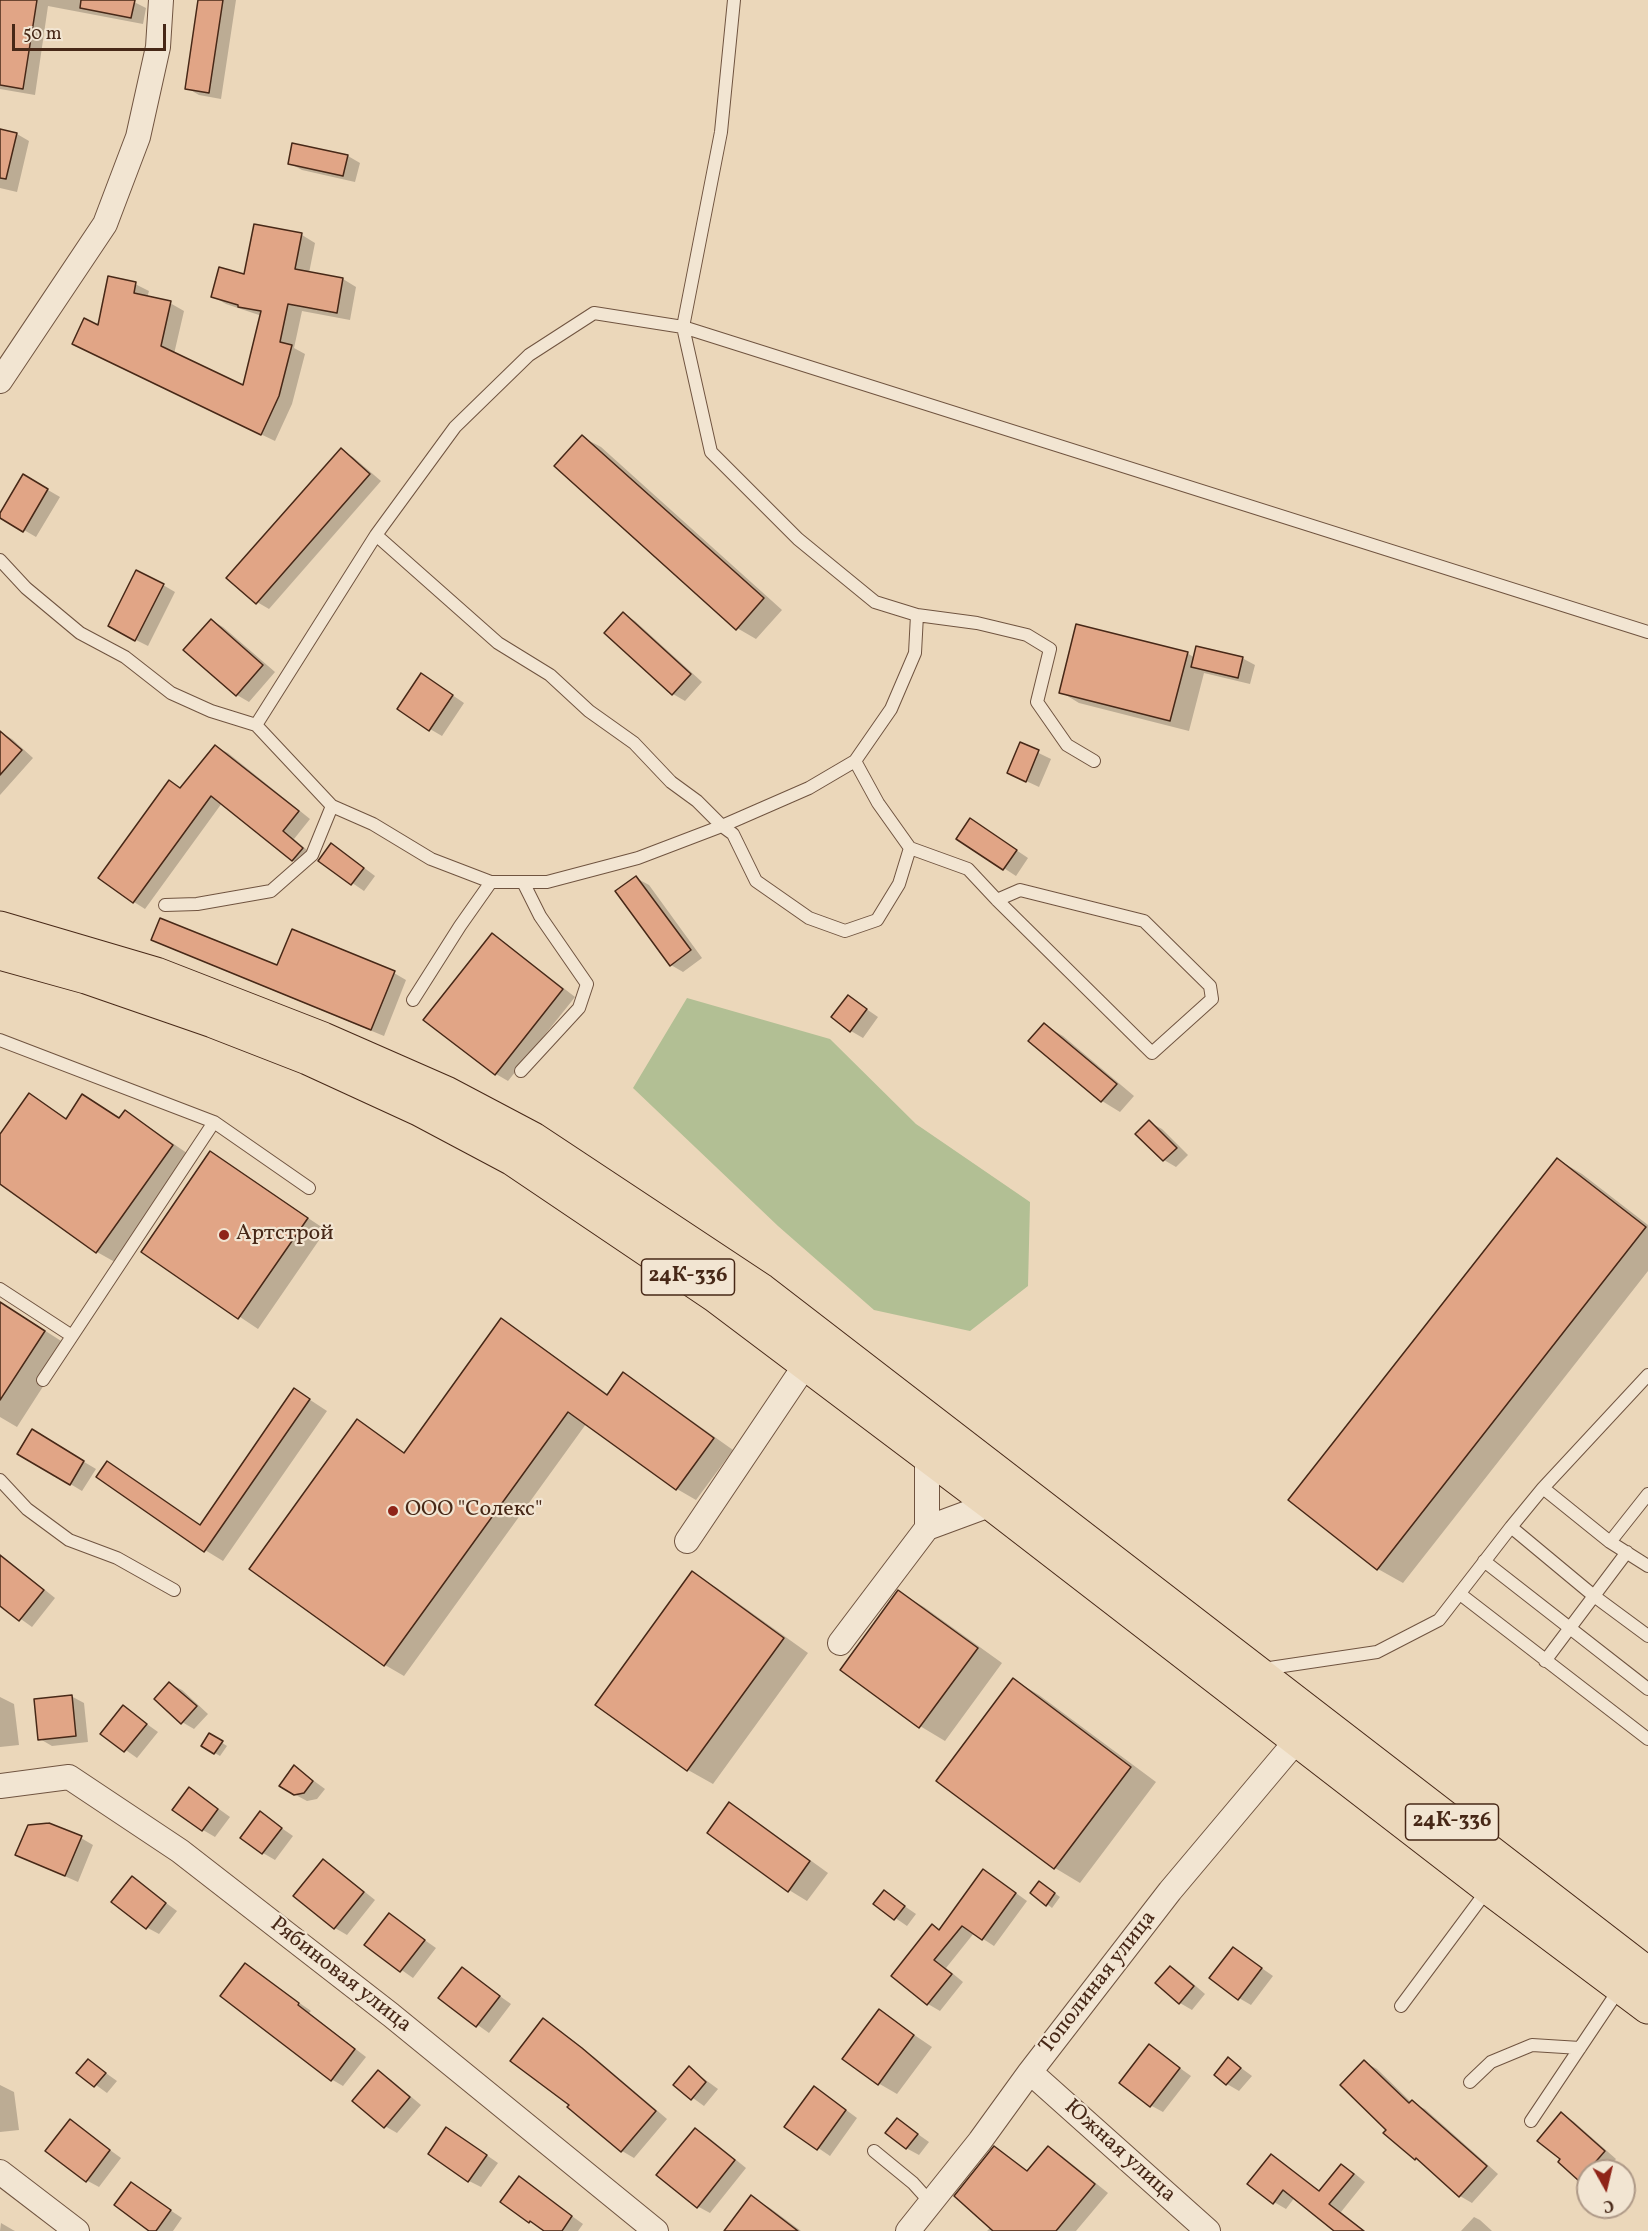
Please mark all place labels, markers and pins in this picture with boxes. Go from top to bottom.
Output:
place label: Артстрой [236,1222,334,1248]
marker: Артстрой [217,1228,231,1242]
place label: ООО "Солекс" [405,1498,542,1524]
marker: ООО "Солекс" [386,1504,400,1518]

